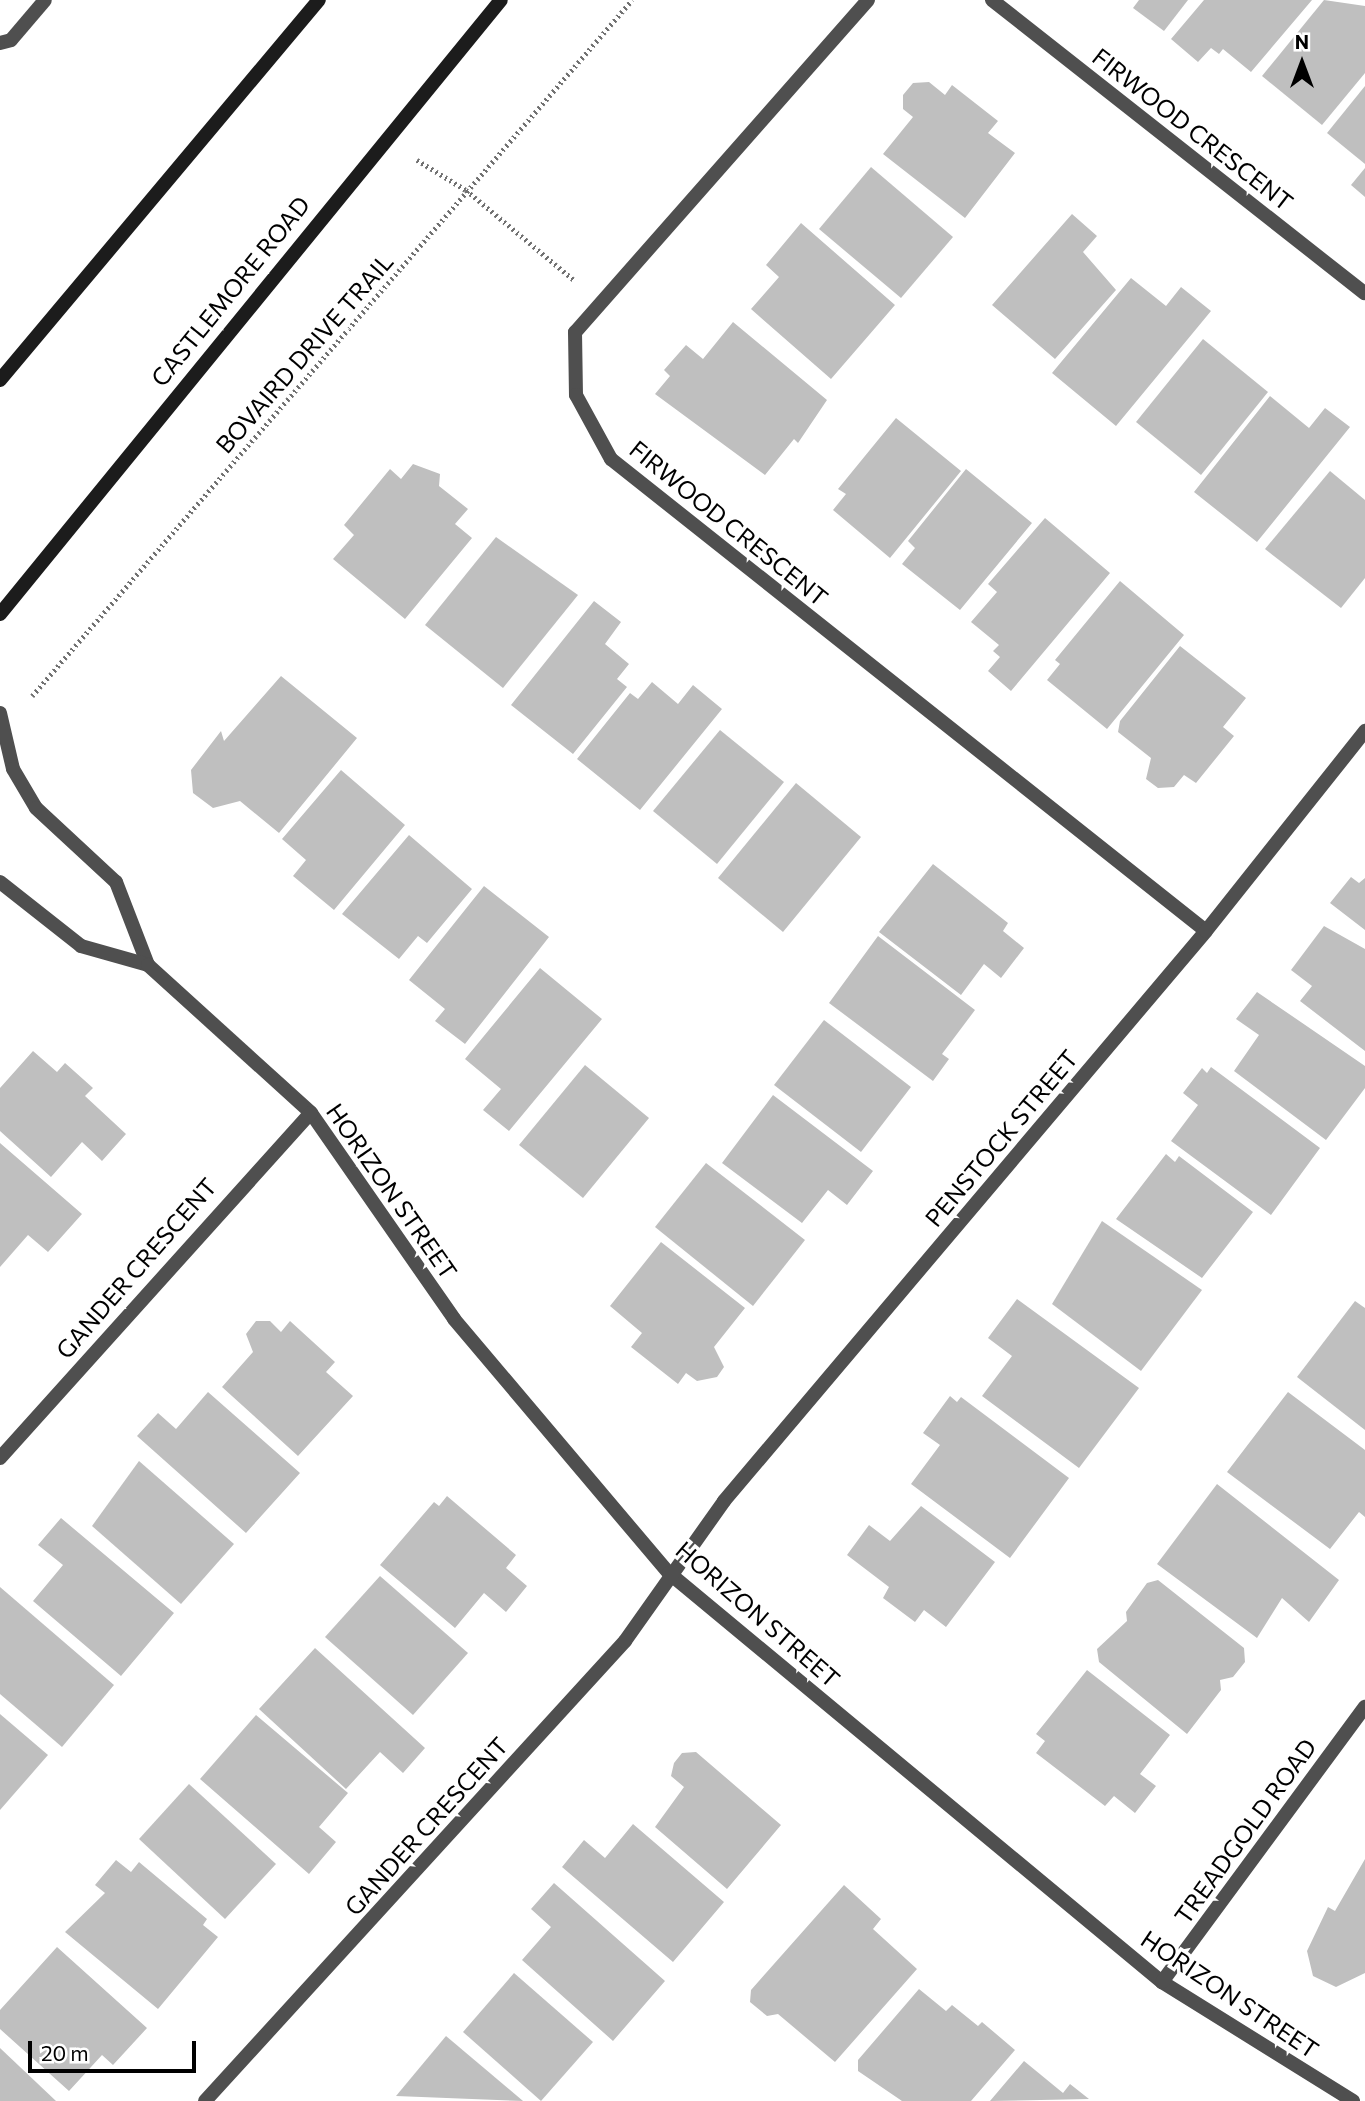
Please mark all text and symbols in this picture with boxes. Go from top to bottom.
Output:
north arrow [1267,28,1337,98]
text: N [1295,30,1309,53]
street label: FIRWOOD CRESCENT [1087,42,1299,216]
street label: CASTLEMORE ROAD [145,190,315,392]
street label: BOVAIRD DRIVE TRAIL [209,247,399,459]
street label: FIRWOOD CRESCENT [624,434,834,612]
street label: PENSTOCK STREET [919,1044,1083,1232]
street label: HORIZON STREET [321,1098,463,1284]
street label: GANDER CRESCENT [50,1172,222,1364]
street label: HORIZON STREET [670,1535,846,1693]
street label: GANDER CRESCENT [338,1731,514,1921]
street label: TREADGOLD ROAD [1168,1733,1322,1929]
street label: HORIZON STREET [1136,1924,1324,2064]
scale bar [32,2028,200,2072]
text: 20 m [41,2040,89,2065]

